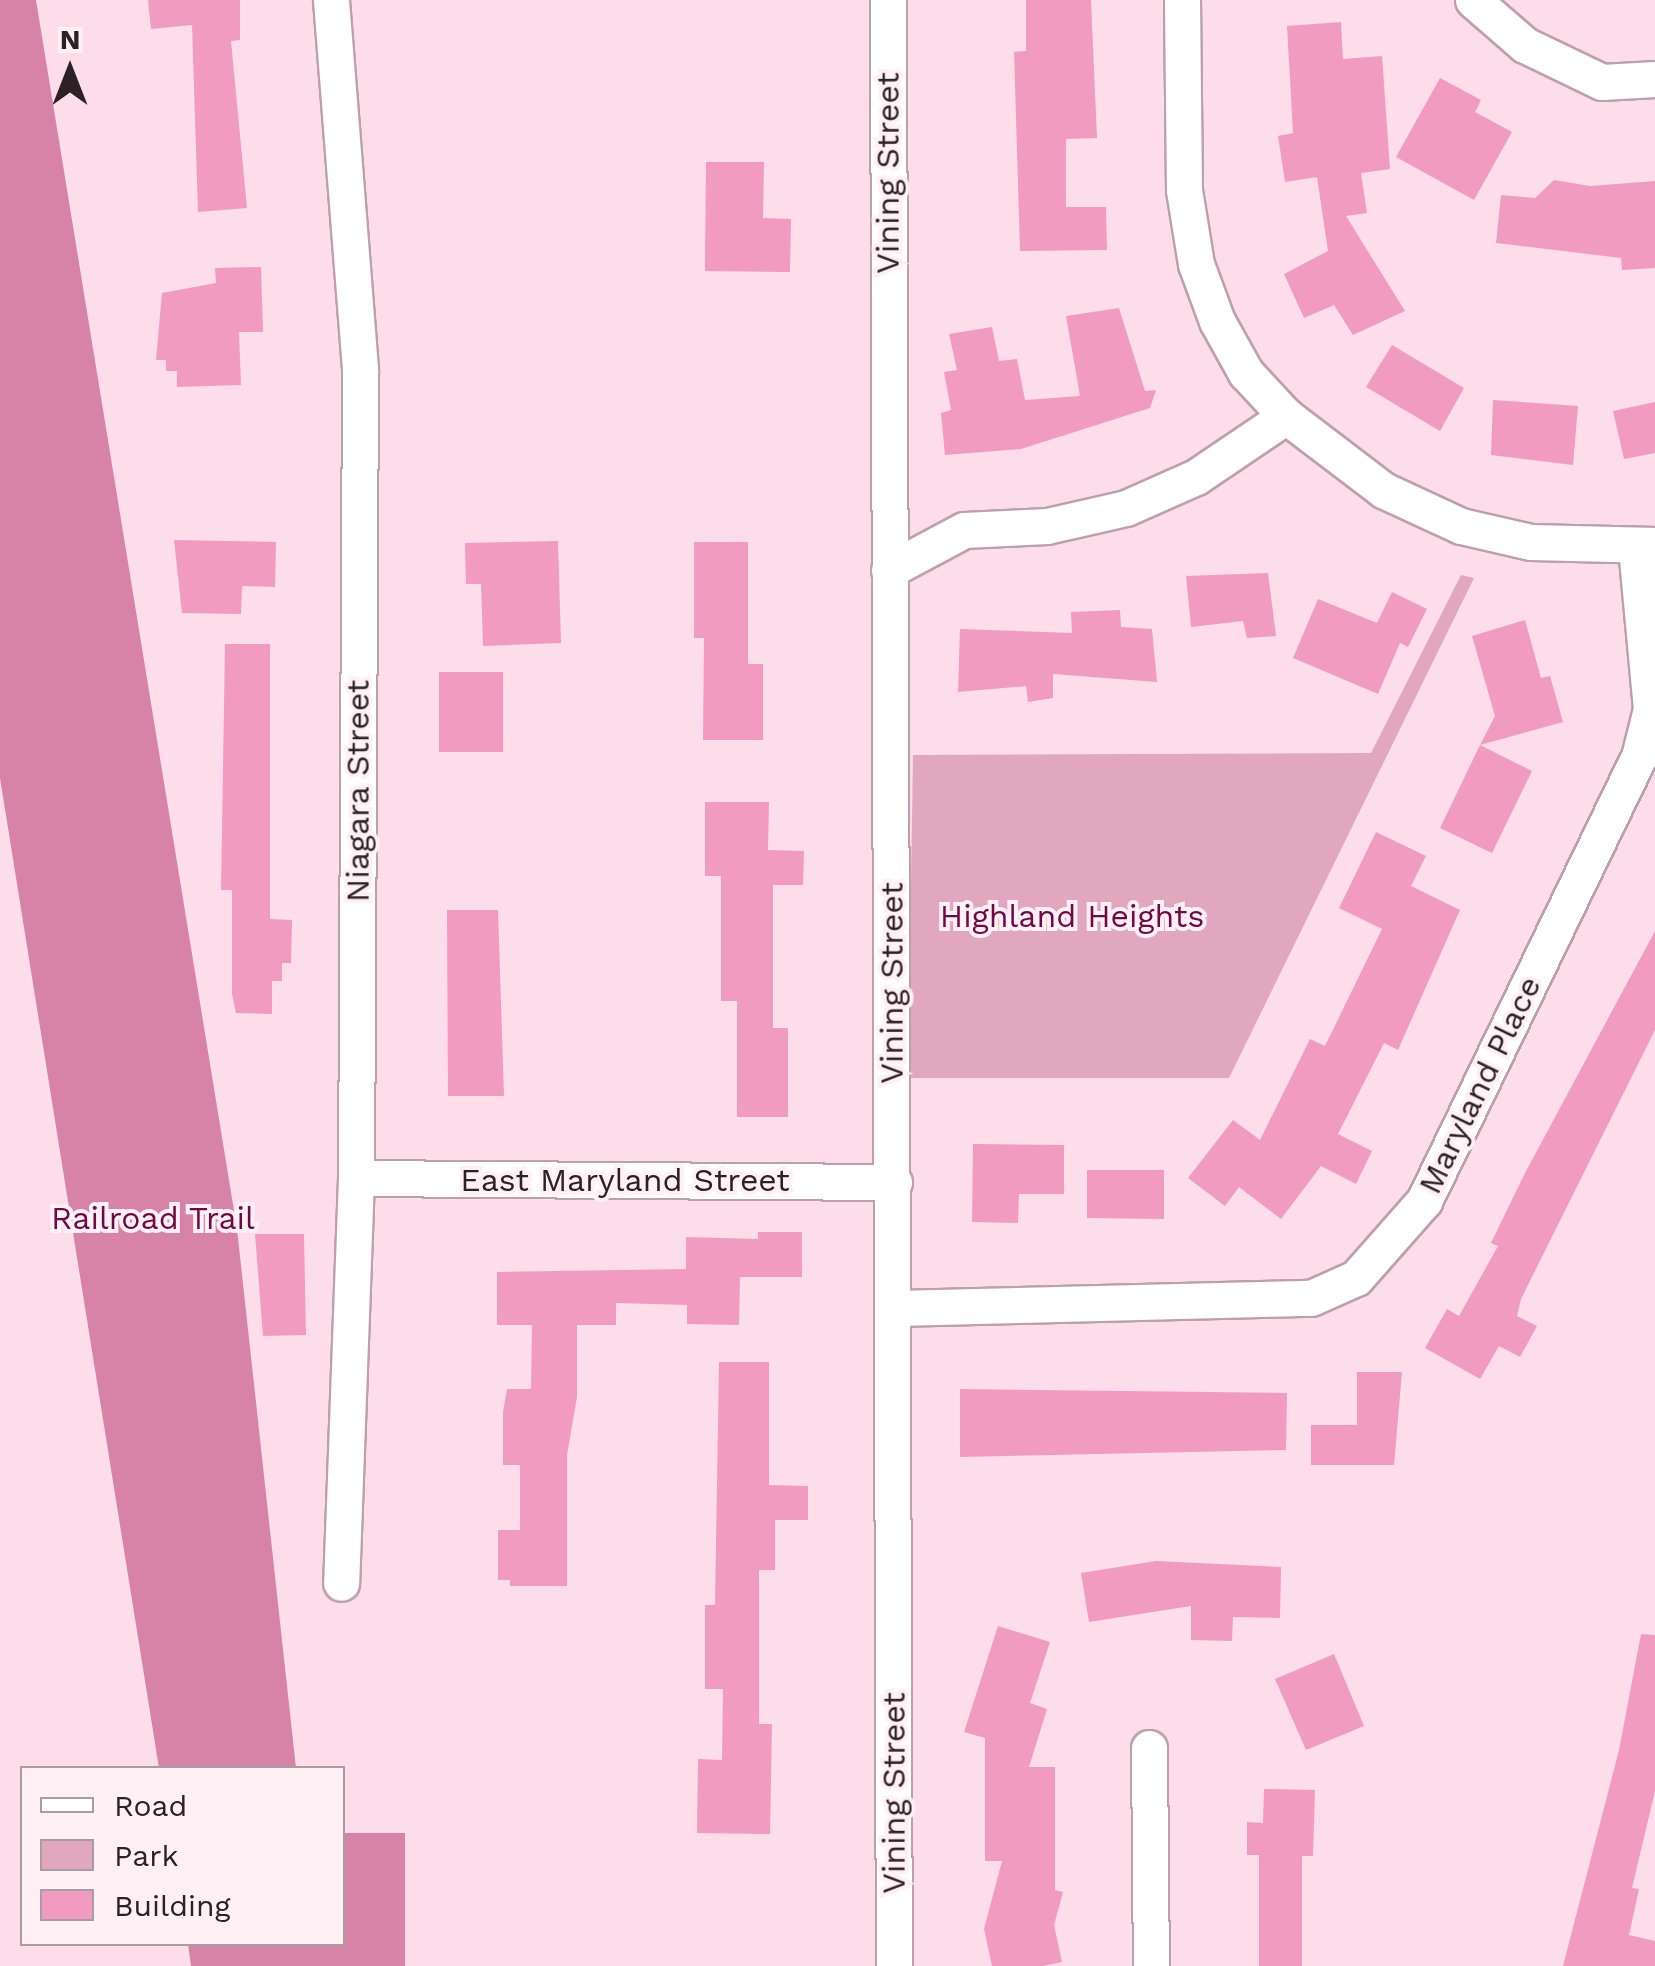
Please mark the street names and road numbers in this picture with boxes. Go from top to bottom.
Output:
street label: Vining Street [869,72,907,274]
street label: Niagara Street [339,679,377,903]
street label: Vining Street [873,882,911,1084]
street label: Maryland Place [1411,970,1549,1200]
street label: East Maryland Street [460,1161,790,1199]
street label: Vining Street [875,1692,913,1894]

